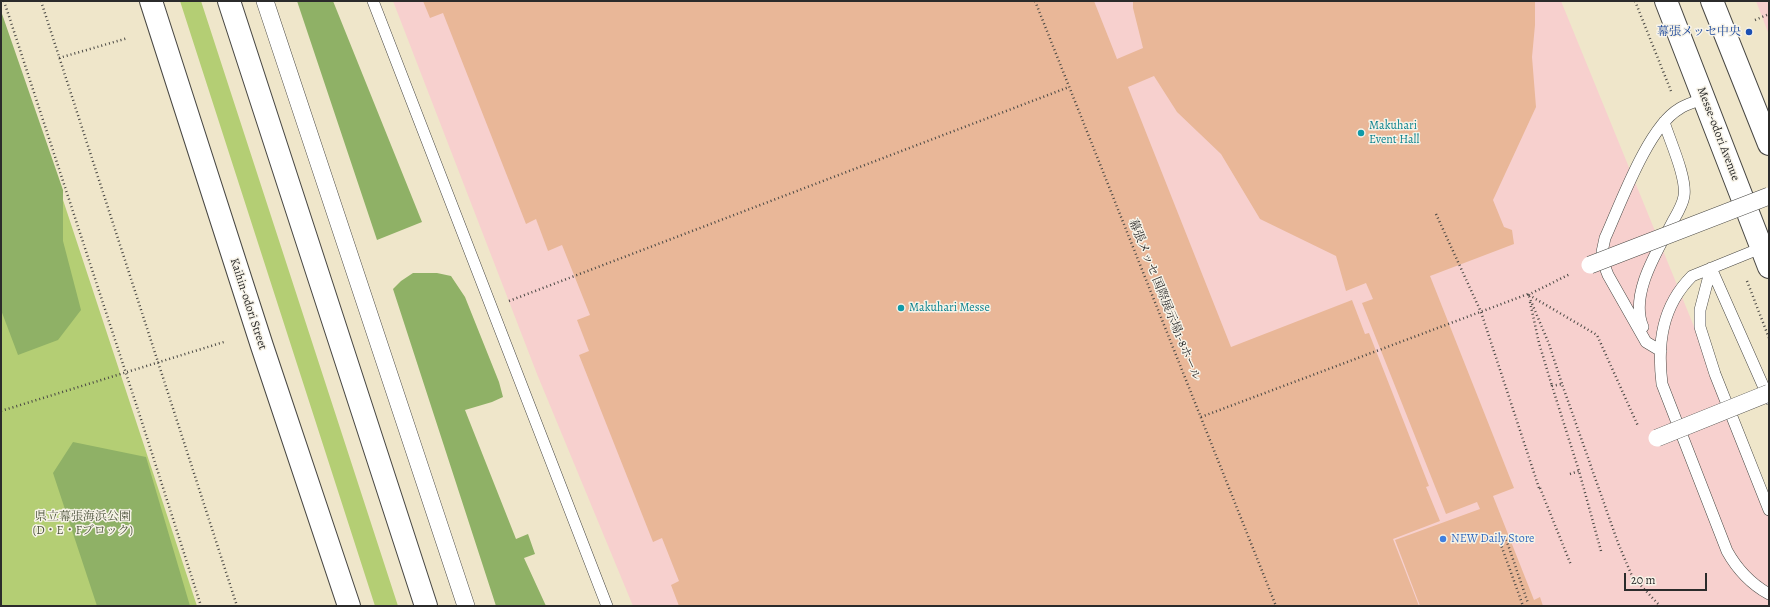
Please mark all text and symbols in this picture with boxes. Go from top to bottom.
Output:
place label: 幕張メッセ中央 [1657,25,1741,39]
marker: 幕張メッセ中央 [1744,27,1754,37]
street label: Messe-odori Avenue [1693,85,1743,183]
place label: Makuhari Event Hall [1369,119,1419,147]
marker: Makuhari Event Hall [1356,128,1366,138]
street label: 幕張メッセ 国際展示場1-8ホール [1125,217,1203,383]
street label: Kaihin-odori Street [226,256,270,352]
place label: Makuhari Messe [909,301,990,315]
marker: Makuhari Messe [896,303,906,313]
park label: 県立幕張海浜公園 (D・E・Fブロック) [33,510,133,538]
place label: NEW Daily Store [1451,532,1534,546]
marker: NEW Daily Store [1438,534,1448,544]
scale bar [1626,565,1709,591]
text: 20 m [1631,572,1655,588]

